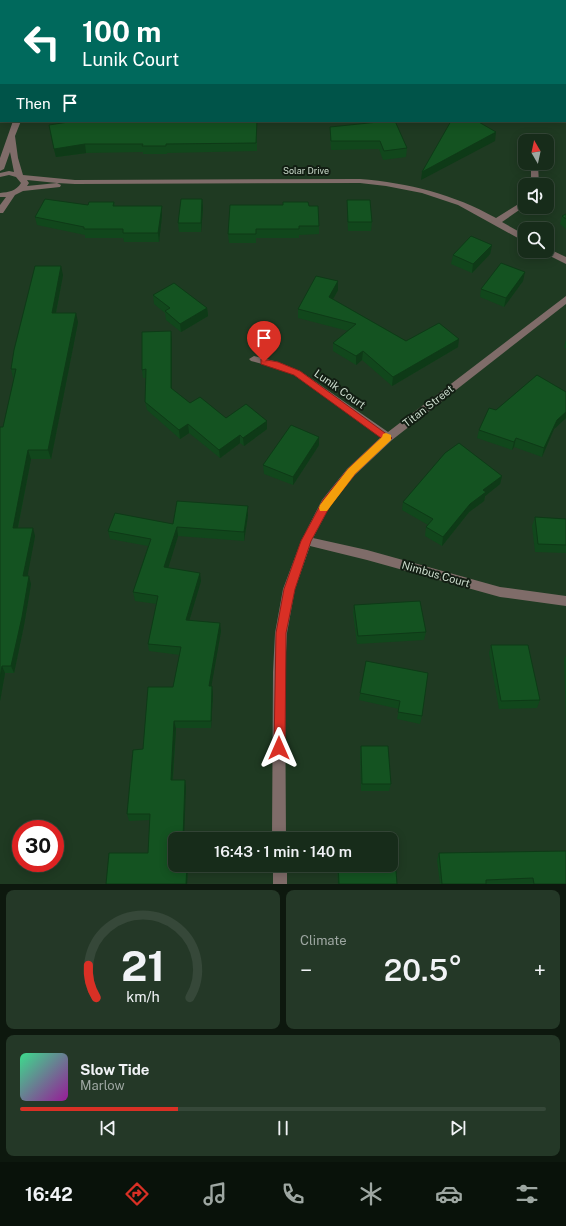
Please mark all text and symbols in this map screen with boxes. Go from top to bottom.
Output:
text: 100 m [82,15,161,48]
icon: left [16,16,68,68]
text: Lunik Court [82,49,179,70]
icon: arrive [59,92,81,114]
text: Then [16,95,51,112]
north arrow [518,134,554,170]
map controls [518,134,554,258]
street label: Solar Drive [283,165,329,176]
button: sound [518,178,554,214]
button: search [518,222,554,258]
pin [247,321,281,362]
icon: arrive [253,327,275,349]
street label: Lunik Court [312,367,368,411]
street label: Titan Street [400,383,456,429]
street label: Nimbus Court [401,559,471,589]
position arrow [258,727,300,769]
speed limit sign: 30 [12,820,64,872]
text: 16:43 · 1 min · 140 m [214,843,352,860]
text: Climate [300,933,347,948]
text: 21 [121,940,165,989]
text: 20.5° [384,952,462,988]
text: − [300,957,312,983]
text: + [534,957,546,983]
text: km/h [126,987,160,1004]
text: Slow Tide [80,1061,149,1078]
text: Marlow [80,1078,125,1093]
icon: previous [97,1117,119,1139]
icon: pause [272,1117,294,1139]
icon: next [447,1117,469,1139]
icon: directions [123,1180,151,1208]
icon: music [201,1180,229,1208]
icon: phone [279,1180,307,1208]
icon: climate [357,1180,385,1208]
icon: car [435,1180,463,1208]
icon: filters [513,1180,541,1208]
text: 16:42 [25,1184,73,1205]

